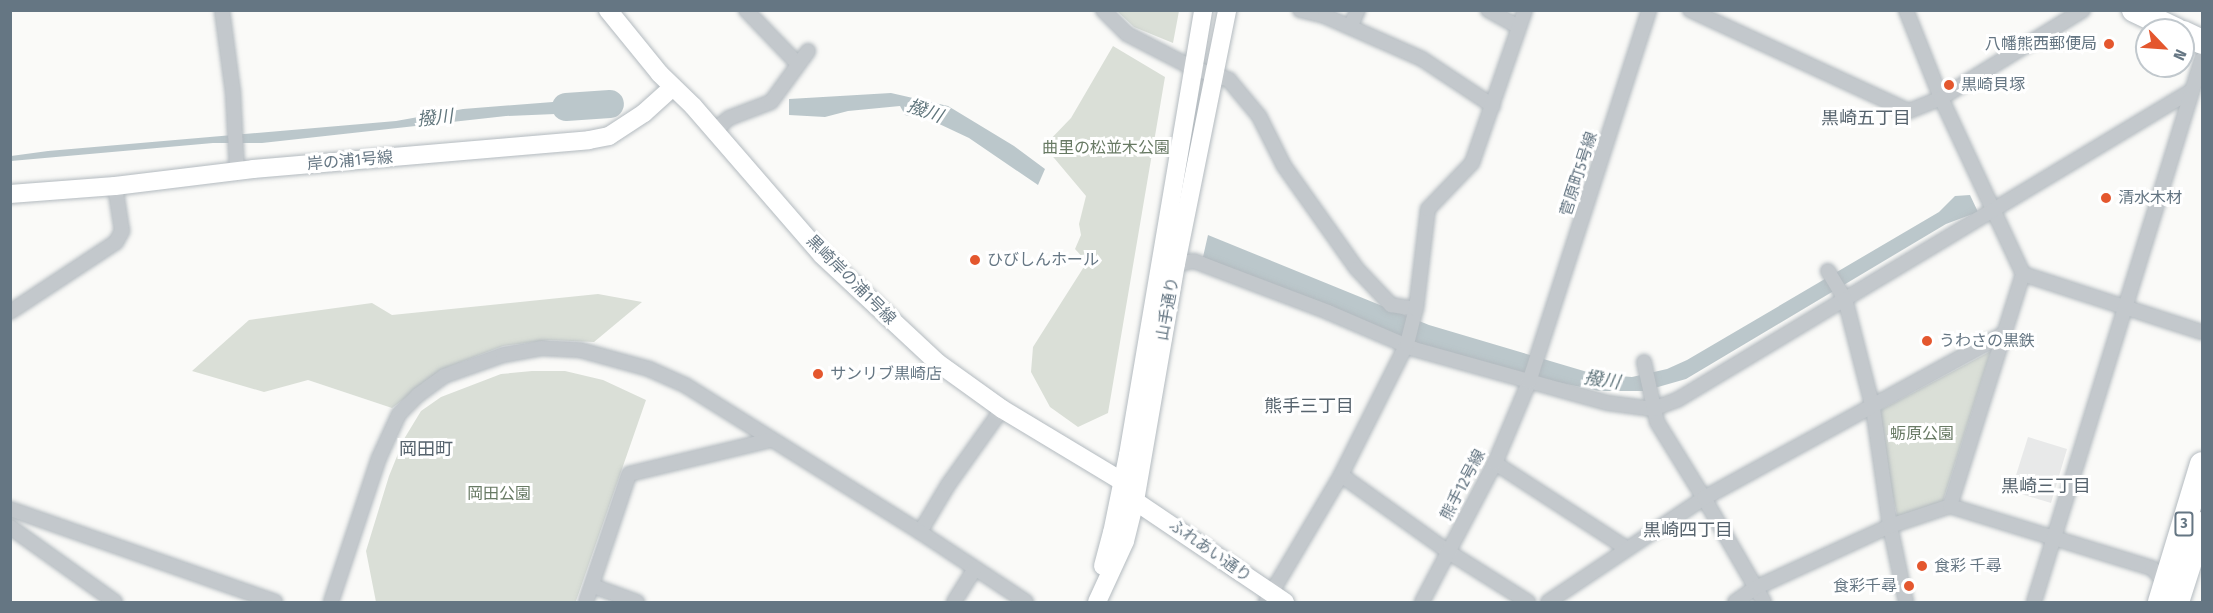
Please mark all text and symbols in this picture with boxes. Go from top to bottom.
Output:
north arrow [2135,18,2195,78]
place label: 八幡熊西郵便局 [1985,34,2097,54]
marker: 八幡熊西郵便局 [2102,37,2116,51]
text: N [2169,47,2191,63]
place label: 黒崎貝塚 [1961,75,2025,95]
marker: 黒崎貝塚 [1942,78,1956,92]
water label: 撥川 [904,95,946,127]
water label: 撥川 [416,105,454,131]
district label: 黒崎五丁目 [1821,107,1911,129]
street label: 菅原町5号線 [1556,129,1602,219]
park label: 曲里の松並木公園 [1042,138,1170,158]
street label: 岸の浦1号線 [306,148,394,174]
place label: 清水木材 [2118,188,2182,208]
marker: 清水木材 [2099,191,2113,205]
street label: 黒崎岸の浦1号線 [802,231,900,329]
place label: ひびしんホール [987,250,1099,270]
marker: ひびしんホール [968,253,982,267]
street label: 山手通り [1153,276,1183,342]
place label: うわさの黒鉄 [1939,331,2035,351]
marker: うわさの黒鉄 [1920,334,1934,348]
place label: サンリブ黒崎店 [830,364,942,384]
marker: サンリブ黒崎店 [811,367,825,381]
water label: 撥川 [1583,367,1621,393]
district label: 熊手三丁目 [1264,395,1354,417]
park label: 蛎原公園 [1890,424,1954,444]
district label: 岡田町 [399,438,453,460]
street label: 熊手12号線 [1436,446,1490,524]
district label: 黒崎三丁目 [2001,475,2091,497]
park label: 岡田公園 [467,484,531,504]
road number: 3 [2174,512,2194,536]
street label: ふれあい通り [1165,516,1255,586]
district label: 黒崎四丁目 [1643,519,1733,541]
place label: 食彩 千尋 [1934,556,2002,576]
marker: 食彩 千尋 [1915,559,1929,573]
place label: 食彩千尋 [1833,576,1897,596]
marker: 食彩千尋 [1902,579,1916,593]

